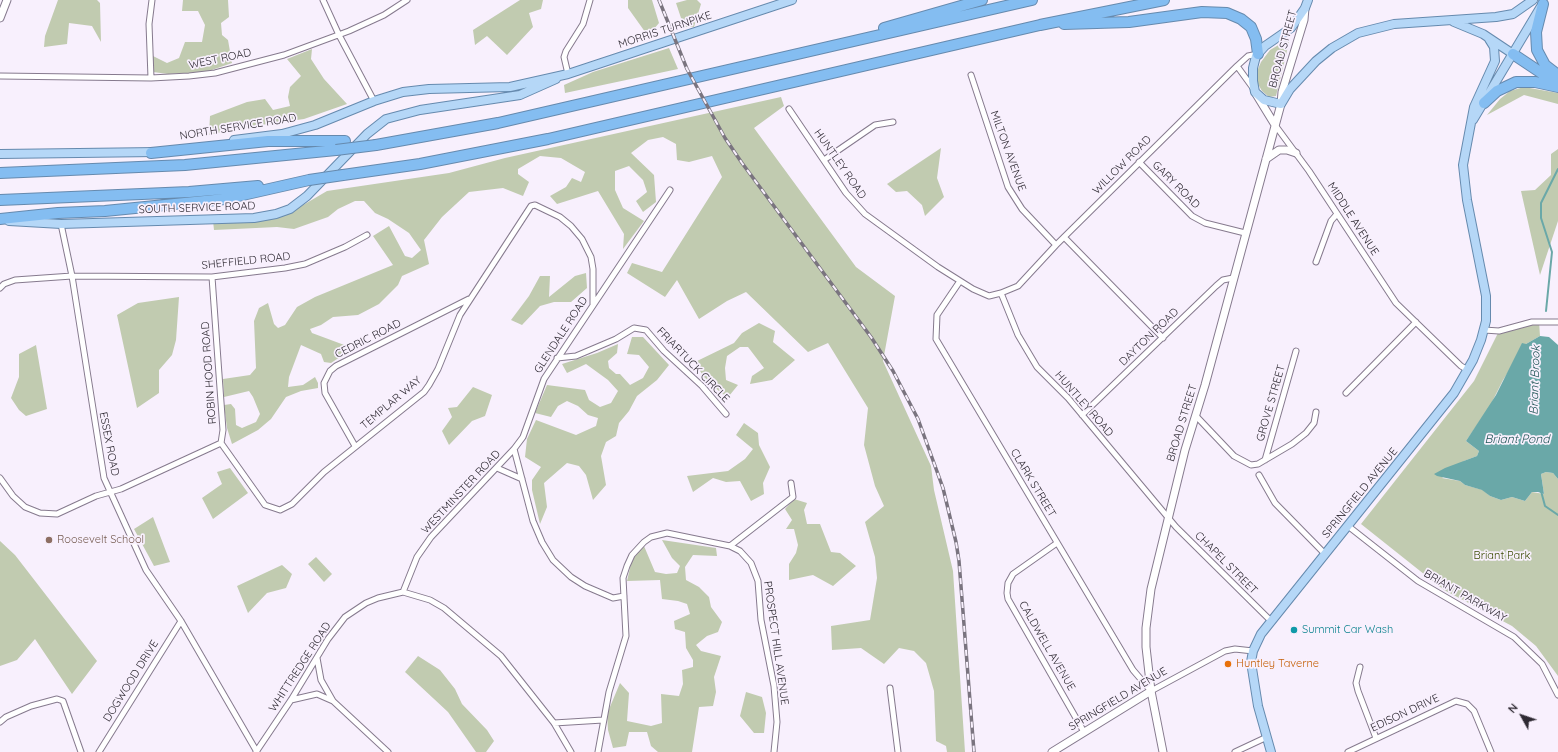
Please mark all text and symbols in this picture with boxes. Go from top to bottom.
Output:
street label: MORRIS TURNPIKE [617,9,713,51]
street label: BROAD STREET [1266,9,1300,89]
street label: WEST ROAD [188,46,252,72]
street label: MILTON AVENUE [987,109,1029,193]
street label: NORTH SERVICE ROAD [179,111,297,143]
street label: HUNTLEY ROAD [811,126,869,202]
street label: WILLOW ROAD [1090,133,1154,197]
street label: GARY ROAD [1150,159,1202,211]
street label: MIDDLE AVENUE [1324,180,1382,258]
street label: SOUTH SERVICE ROAD [138,199,256,217]
street label: SHEFFIELD ROAD [201,250,291,272]
street label: GLENDALE ROAD [531,294,591,376]
street label: DAYTON ROAD [1117,305,1181,369]
street label: CEDRIC ROAD [333,317,403,361]
street label: ROBIN HOOD ROAD [199,321,219,425]
street label: FRIARTUCK CIRCLE [654,325,732,405]
water label: Briant Brook [1527,345,1543,415]
street label: GROVE STREET [1254,363,1288,443]
street label: HUNTLEY ROAD [1052,369,1116,439]
street label: TEMPLAR WAY [358,374,424,432]
street label: BROAD STREET [1164,383,1200,463]
street label: ESSEX ROAD [96,411,122,477]
water label: Briant Pond [1484,432,1550,446]
street label: SPRINGFIELD AVENUE [1320,445,1400,541]
street label: CLARK STREET [1007,446,1059,520]
street label: WESTMINSTER ROAD [419,447,503,537]
street label: CHAPEL STREET [1192,529,1260,597]
place label: Roosevelt School [57,533,144,547]
marker: Roosevelt School [44,535,54,545]
park label: Briant Park [1474,549,1530,563]
street label: BRIANT PARKWAY [1421,567,1509,625]
street label: PROSPECT HILL AVENUE [761,580,791,706]
street label: CALDWELL AVENUE [1016,599,1078,693]
street label: WHITTREDGE ROAD [266,620,334,714]
place label: Summit Car Wash [1302,623,1393,637]
marker: Summit Car Wash [1289,625,1299,635]
street label: DOGWOOD DRIVE [101,638,161,724]
place label: Huntley Taverne [1236,657,1319,671]
marker: Huntley Taverne [1223,659,1233,669]
street label: SPRINGFIELD AVENUE [1066,664,1170,734]
street label: EDISON DRIVE [1369,691,1441,735]
north arrow [1502,696,1542,736]
text: N [1505,701,1521,716]

